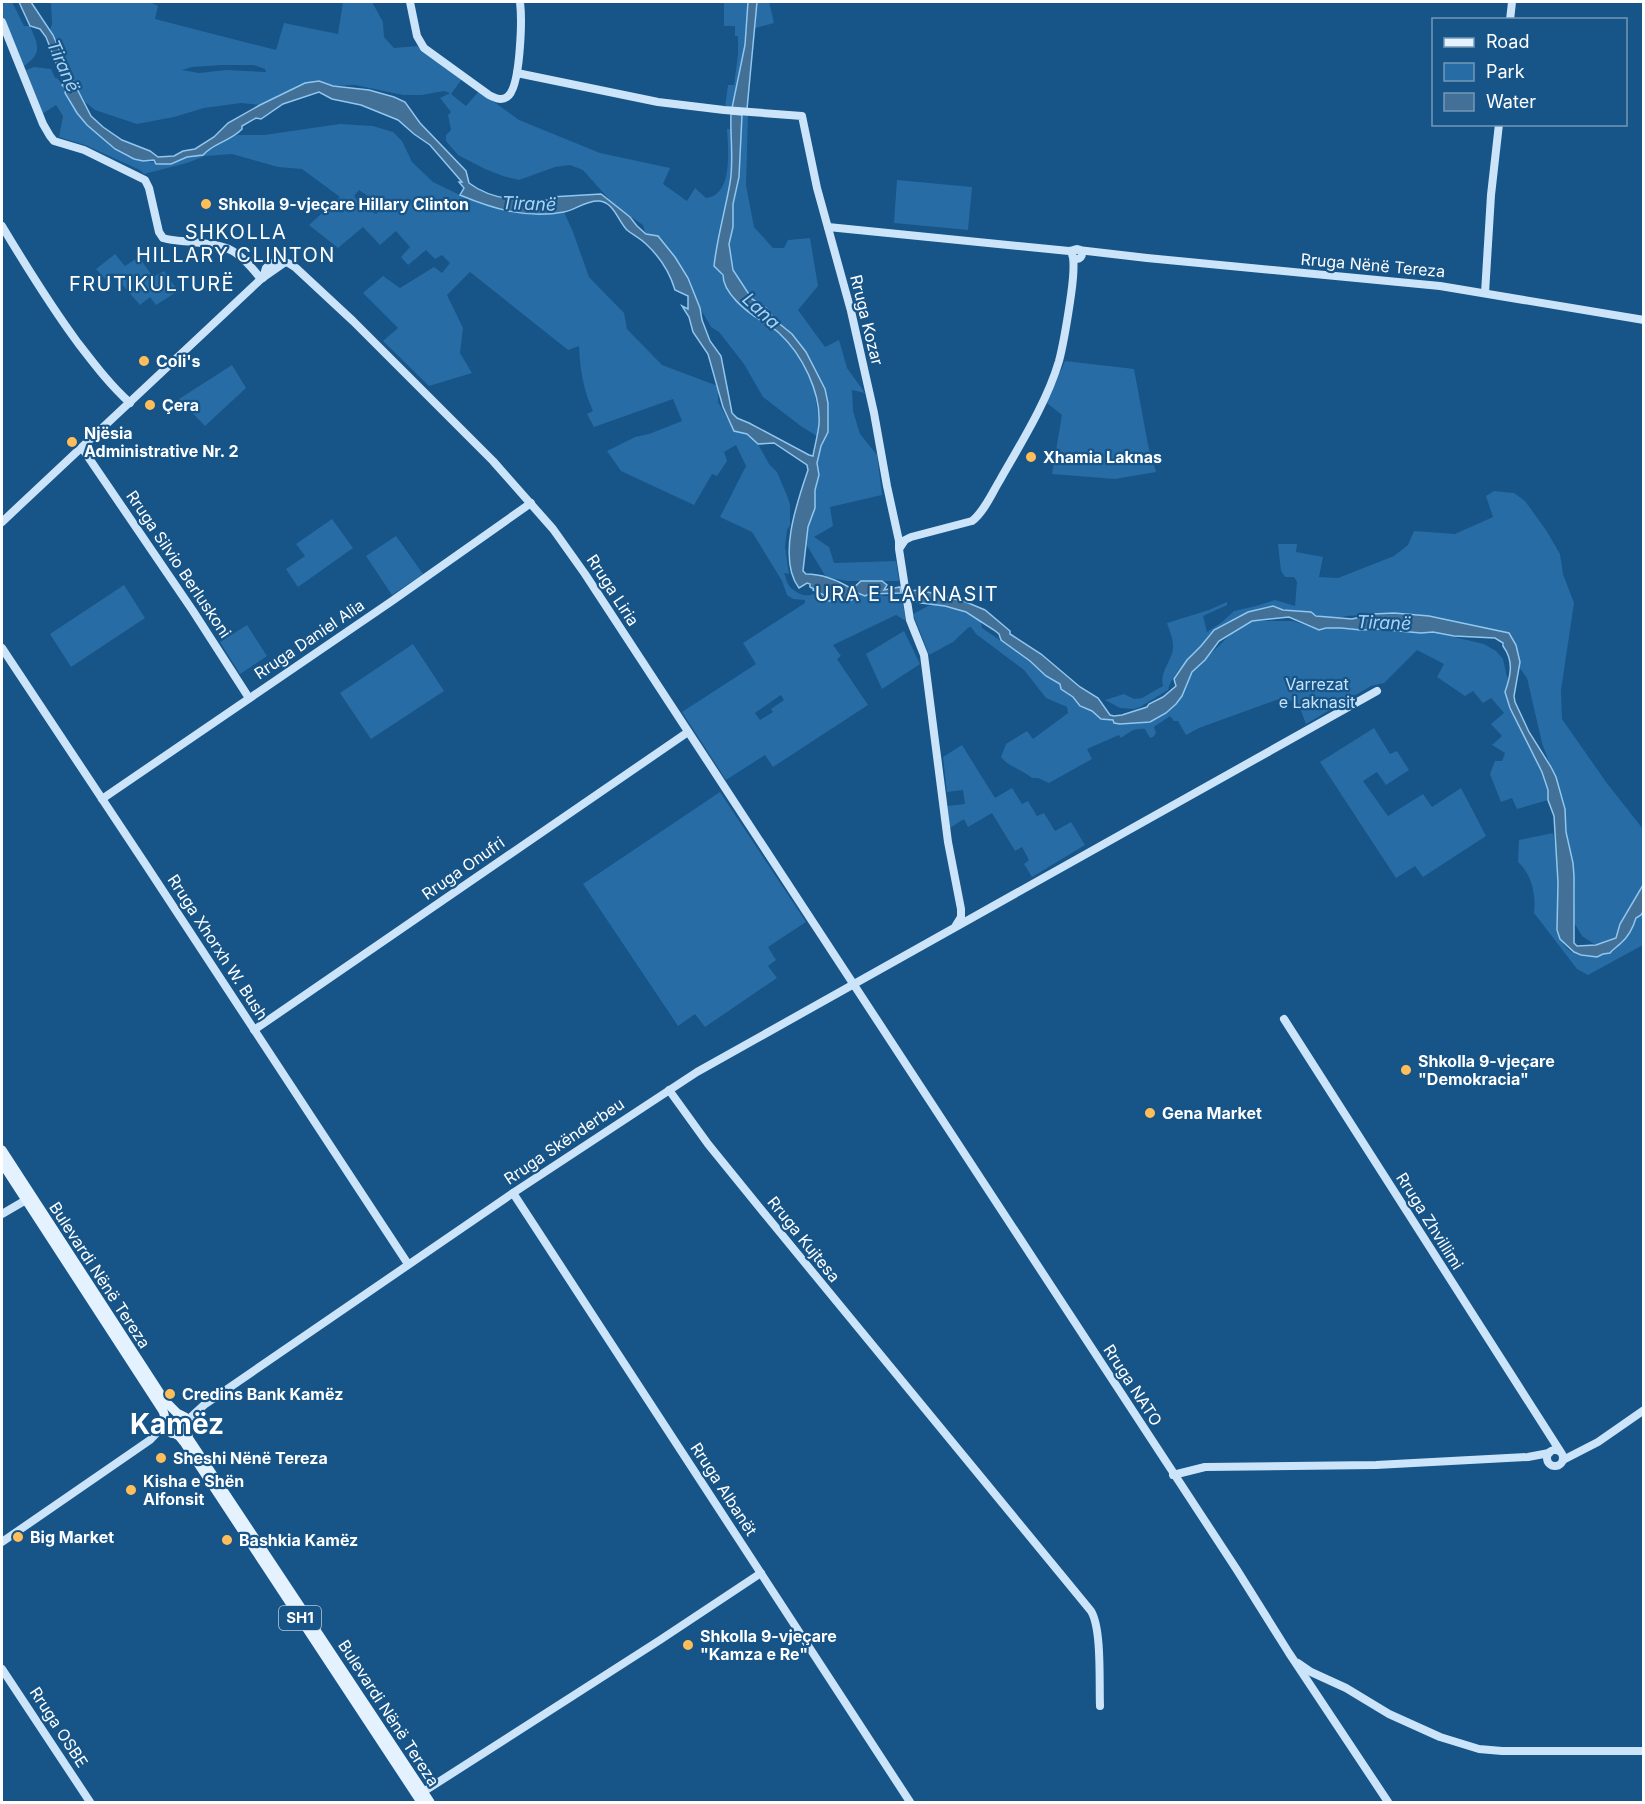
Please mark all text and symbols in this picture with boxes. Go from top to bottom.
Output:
legend [1432,18,1627,126]
text: Road [1486,31,1529,52]
water label: Tiranë [43,37,84,95]
text: Park [1486,61,1525,82]
text: Water [1486,91,1536,112]
water label: Tiranë [501,192,557,215]
place label: Shkolla 9-vjeçare Hillary Clinton [218,194,469,214]
marker: Shkolla 9-vjeçare Hillary Clinton [199,197,213,211]
district label: SHKOLLA HILLARY CLINTON [136,220,336,267]
street label: Rruga Nënë Tereza [1300,249,1446,281]
district label: FRUTIKULTURË [69,272,235,296]
street label: Rruga Kozar [846,273,888,367]
water label: Lana [738,288,784,333]
place label: Coli's [156,351,201,371]
marker: Coli's [137,354,151,368]
place label: Çera [162,395,199,415]
marker: Çera [143,398,157,412]
place label: Njësia Administrative Nr. 2 [84,423,239,461]
marker: Njësia Administrative Nr. 2 [65,435,79,449]
place label: Xhamia Laknas [1043,447,1162,467]
marker: Xhamia Laknas [1024,450,1038,464]
street label: Rruga Silvio Berluskoni [122,487,236,641]
street label: Rruga Liria [583,551,643,629]
district label: URA E LAKNASIT [815,582,999,606]
street label: Rruga Daniel Alia [250,595,368,683]
water label: Tiranë [1356,611,1412,634]
park label: Varrezat e Laknasit [1279,674,1355,712]
street label: Rruga Onufri [418,832,508,904]
street label: Rruga Xhorxh W. Bush [164,871,272,1023]
place label: Shkolla 9-vjeçare "Demokracia" [1418,1051,1555,1089]
marker: Shkolla 9-vjeçare "Demokracia" [1399,1063,1413,1077]
street label: Rruga Skënderbeu [500,1093,628,1189]
place label: Gena Market [1162,1103,1262,1123]
marker: Gena Market [1143,1106,1157,1120]
street label: Rruga Zhvillimi [1392,1169,1468,1273]
street label: Rruga Kujtesa [763,1192,845,1286]
street label: Bulevardi Nënë Tereza [45,1198,155,1352]
street label: Rruga NATO [1099,1341,1167,1429]
place label: Credins Bank Kamëz [182,1384,343,1404]
marker: Credins Bank Kamëz [163,1387,177,1401]
district label: Kamëz [130,1407,224,1441]
street label: Rruga Albanët [686,1439,762,1539]
place label: Sheshi Nënë Tereza [173,1448,328,1468]
marker: Sheshi Nënë Tereza [154,1451,168,1465]
place label: Kisha e Shën Alfonsit [143,1471,244,1509]
marker: Kisha e Shën Alfonsit [124,1483,138,1497]
place label: Big Market [30,1527,114,1547]
marker: Big Market [11,1530,25,1544]
place label: Bashkia Kamëz [239,1530,358,1550]
marker: Bashkia Kamëz [220,1533,234,1547]
road number: SH1 [279,1606,321,1630]
place label: Shkolla 9-vjeçare "Kamza e Re" [700,1626,837,1664]
street label: Bulevardi Nënë Tereza [334,1636,444,1790]
marker: Shkolla 9-vjeçare "Kamza e Re" [681,1638,695,1652]
street label: Rruga OSBE [26,1683,92,1771]

